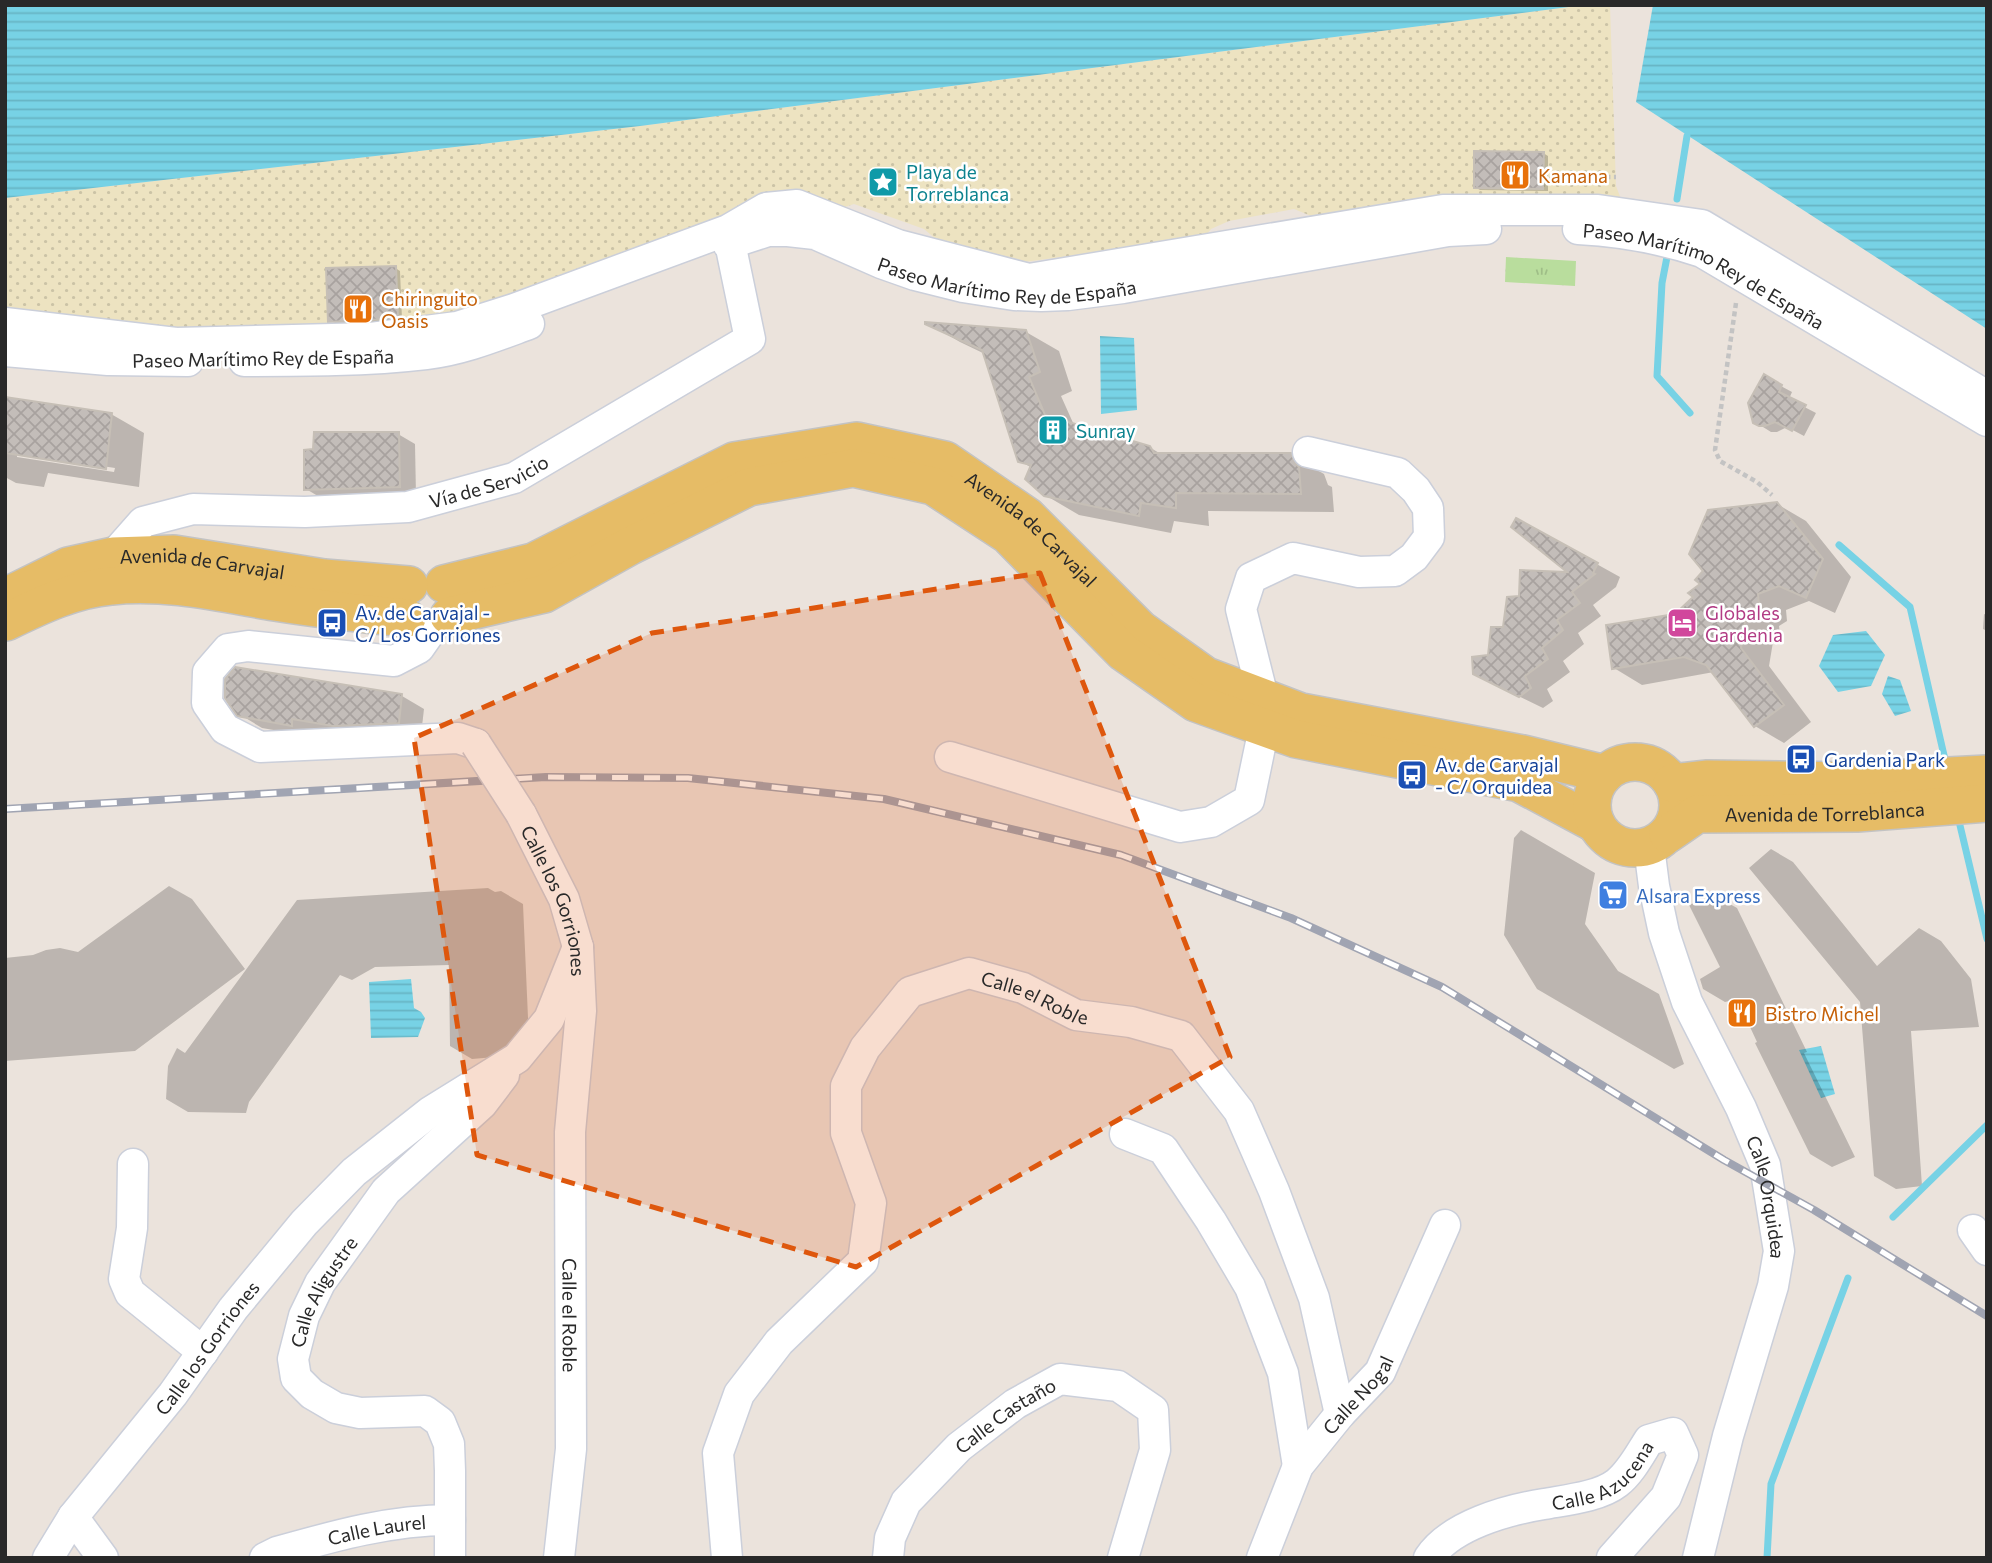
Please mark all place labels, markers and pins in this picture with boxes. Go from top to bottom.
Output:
restaurant icon: Kamana [1498,158,1532,192]
place label: Playa de Torreblanca [906,160,1009,205]
place label: Kamana [1538,164,1608,187]
place icon: Playa de Torreblanca [866,165,900,199]
place label: Chiringuito Oasis [381,287,478,332]
restaurant icon: Chiringuito Oasis [341,292,375,326]
building icon: Sunray [1036,413,1070,447]
place label: Sunray [1076,419,1136,442]
place label: Av. de Carvajal - C/ Los Gorriones [355,601,501,646]
place label: Globales Gardenia [1705,601,1783,646]
bus stop icon: Av. de Carvajal - C/ Los Gorriones [315,606,349,640]
hotel icon: Globales Gardenia [1665,606,1699,640]
bus stop icon: Gardenia Park [1784,742,1818,776]
place label: Gardenia Park [1824,748,1945,771]
place label: Av. de Carvajal - C/ Orquidea [1435,753,1559,798]
bus stop icon: Av. de Carvajal - C/ Orquidea [1395,758,1429,792]
supermarket icon: Alsara Express [1596,878,1630,912]
place label: Alsara Express [1636,884,1761,907]
restaurant icon: Bistro Michel [1725,996,1759,1030]
place label: Bistro Michel [1765,1002,1879,1025]

